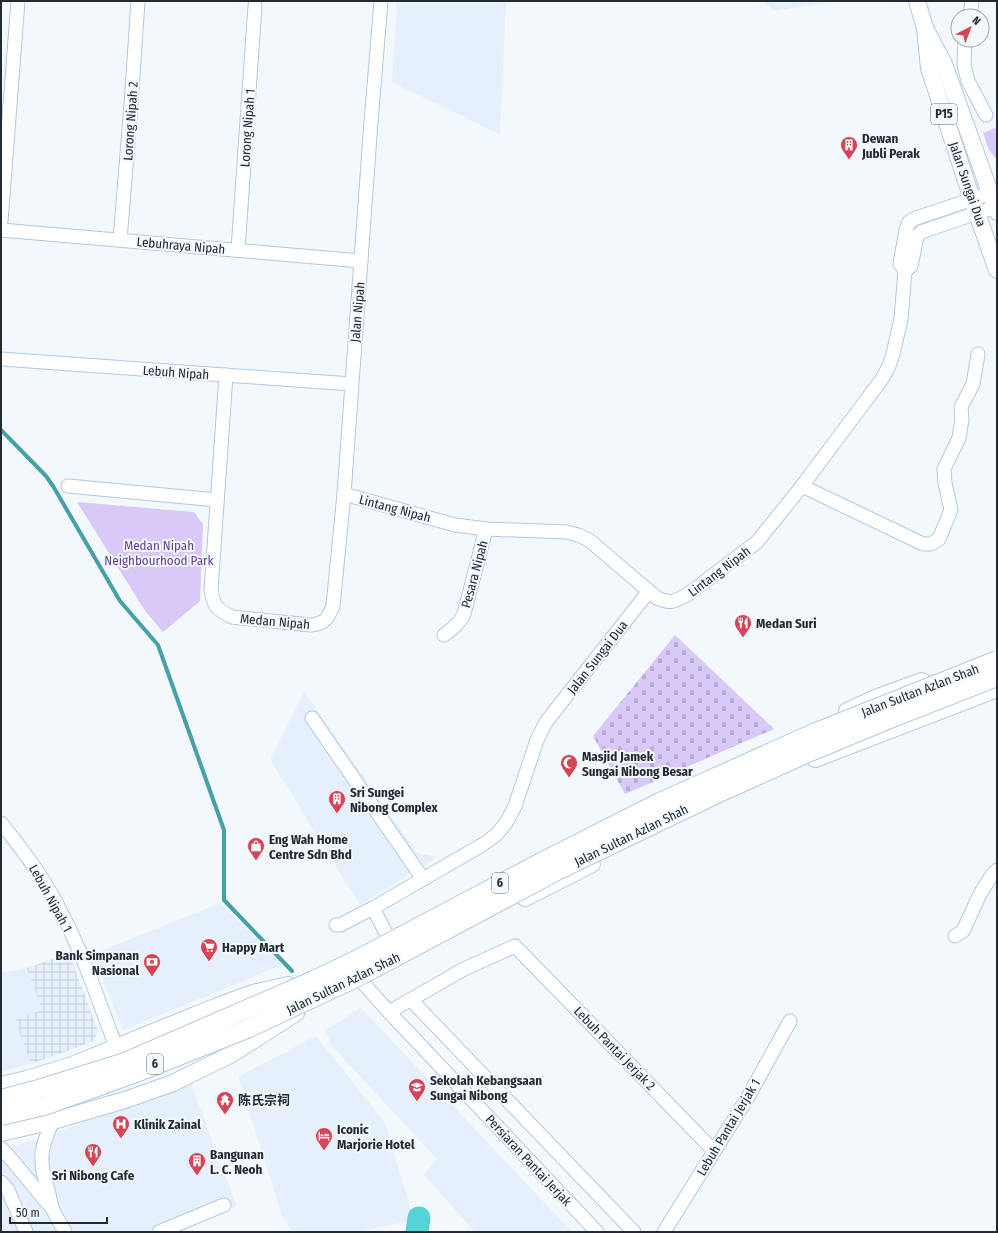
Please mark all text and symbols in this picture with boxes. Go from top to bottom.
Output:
north arrow [950,8,990,48]
text: N [970,14,983,28]
street label: Lorong Nipah 2 [120,81,141,161]
street label: Lorong Nipah 1 [237,88,258,168]
road number: P15 [931,104,957,124]
place label: Dewan Jubli Perak [861,131,920,161]
building icon: Dewan Jubli Perak [839,135,859,160]
street label: Jalan Sungai Dua [946,140,989,229]
street label: Lebuhraya Nipah [136,234,226,257]
street label: Jalan Nipah [347,281,368,343]
street label: Lebuh Nipah [142,363,210,382]
street label: Lintang Nipah [357,492,432,525]
park label: Medan Nipah Neighbourhood Park [104,538,215,568]
street label: Pesara Nipah [458,539,491,610]
street label: Lintang Nipah [685,543,753,600]
street label: Medan Nipah [239,611,311,632]
restaurant icon: Medan Suri [733,613,753,638]
place label: Medan Suri [756,616,817,631]
street label: Jalan Sungai Dua [564,618,631,697]
street label: Jalan Sultan Azlan Shah [859,661,981,720]
place label: Masjid Jamek Sungai Nibong Besar [582,749,693,779]
mosque icon: Masjid Jamek Sungai Nibong Besar [559,753,579,778]
place label: Sri Sungei Nibong Complex [350,785,439,815]
building icon: Sri Sungei Nibong Complex [327,789,347,814]
street label: Jalan Sultan Azlan Shah [572,801,691,870]
place label: Eng Wah Home Centre Sdn Bhd [269,832,352,862]
shop icon: Eng Wah Home Centre Sdn Bhd [246,836,266,861]
street label: Lebuh Nipah 1 [26,862,75,935]
road number: 6 [492,873,508,893]
supermarket icon: Happy Mart [199,937,219,962]
place label: Happy Mart [222,940,285,955]
place label: Bank Simpanan Nasional [56,948,139,978]
street label: Jalan Sultan Azlan Shah [284,949,403,1018]
bank icon: Bank Simpanan Nasional [142,952,162,977]
street label: Lebuh Pantai Jerjak 2 [571,1003,659,1094]
road number: 6 [147,1054,163,1074]
place label: Sekolah Kebangsaan Sungai Nibong [430,1073,542,1103]
street label: Lebuh Pantai Jerjak 1 [694,1076,763,1178]
school or university icon: Sekolah Kebangsaan Sungai Nibong [407,1077,427,1102]
temple icon: 陈氏宗祠 [215,1090,235,1115]
place label: 陈氏宗祠 [238,1093,290,1108]
street label: Persiaran Pantai Jerjak [483,1112,575,1210]
hospital icon: Klinik Zainal [111,1114,131,1139]
place label: Klinik Zainal [134,1117,201,1132]
place label: Iconic Marjorie Hotel [337,1122,415,1152]
hotel icon: Iconic Marjorie Hotel [314,1126,334,1151]
restaurant icon: Sri Nibong Cafe [83,1142,103,1167]
place label: Bangunan L. C. Neoh [210,1147,264,1177]
building icon: Bangunan L. C. Neoh [187,1151,207,1176]
place label: Sri Nibong Cafe [52,1168,135,1183]
scale bar [10,1199,107,1225]
text: 50 m [16,1206,40,1220]

